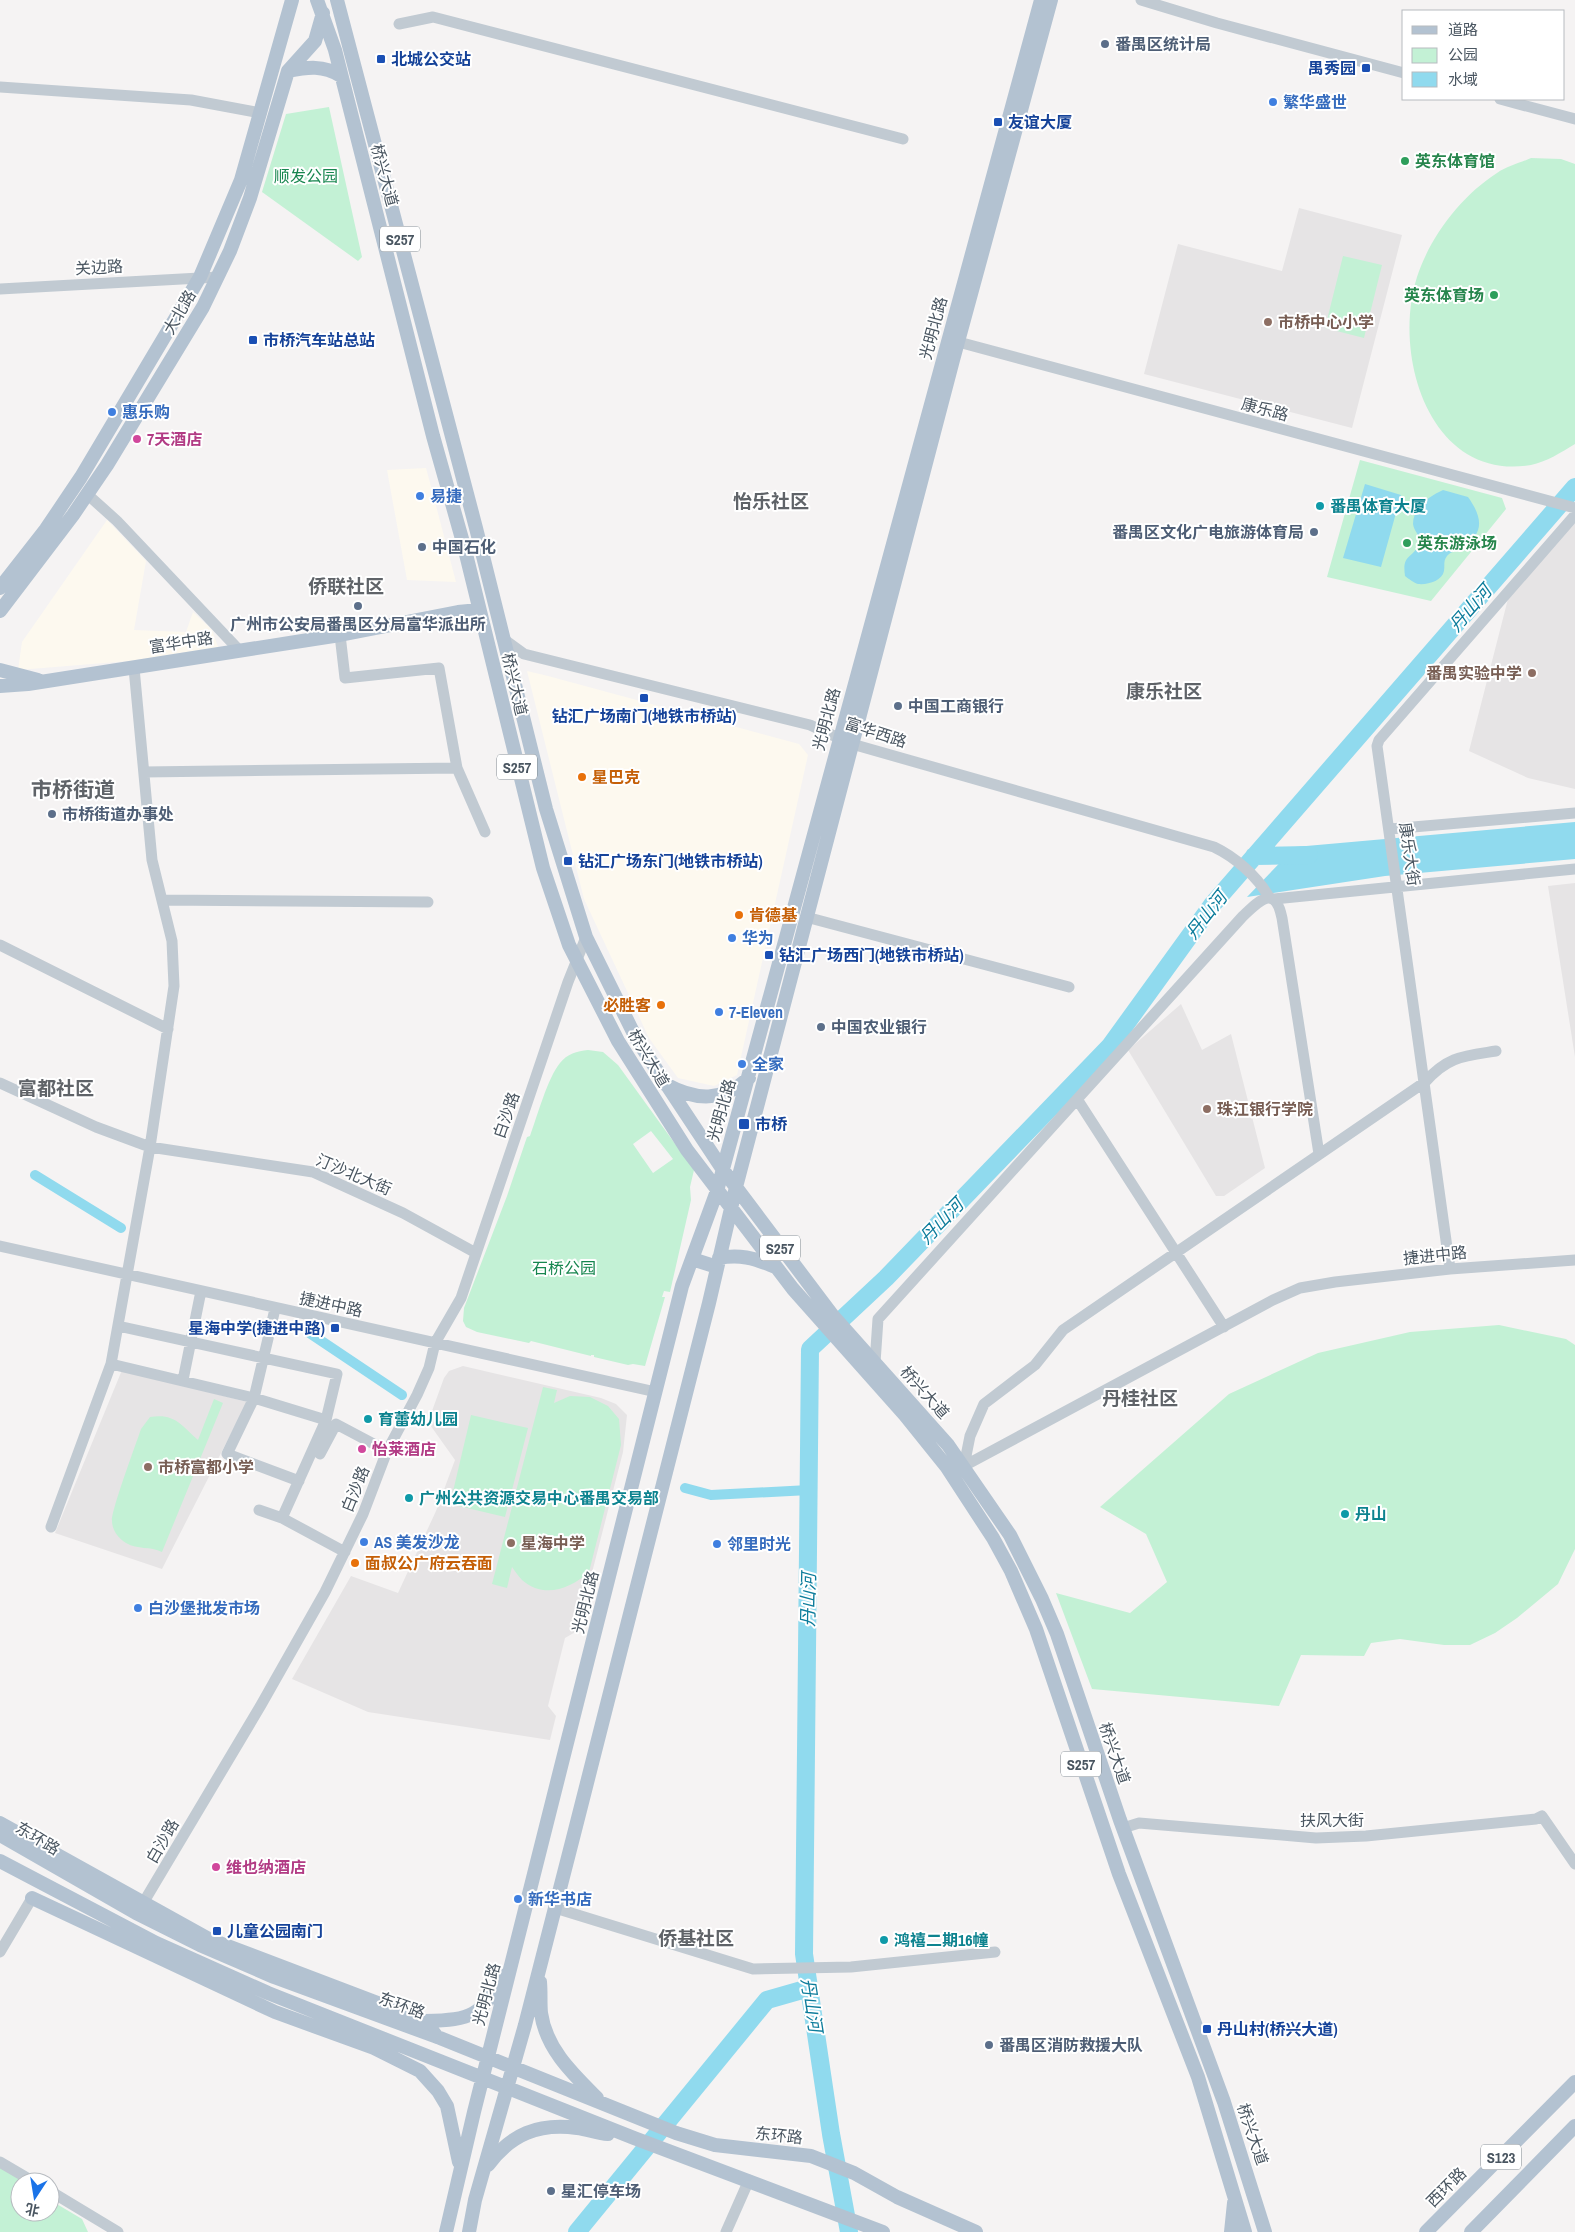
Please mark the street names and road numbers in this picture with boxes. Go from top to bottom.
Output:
street label: 桥兴大道 [366,141,404,209]
road number: S257 [380,226,420,252]
street label: 关边路 [74,255,124,279]
street label: 大北路 [157,286,201,338]
street label: 光明北路 [914,294,952,362]
street label: 康乐路 [1239,392,1291,426]
street label: 富华中路 [148,626,214,658]
street label: 桥兴大道 [497,650,533,718]
street label: 光明北路 [807,685,845,753]
street label: 富华西路 [842,712,910,752]
road number: S257 [497,754,537,780]
street label: 康乐大街 [1395,821,1425,887]
street label: 桥兴大道 [623,1025,675,1091]
street label: 光明北路 [702,1076,740,1144]
street label: 白沙路 [488,1089,524,1141]
street label: 汀沙北大街 [313,1148,395,1200]
road number: S257 [760,1236,800,1260]
street label: 捷进中路 [1402,1241,1468,1269]
street label: 捷进中路 [297,1287,365,1321]
street label: 桥兴大道 [895,1361,955,1423]
street label: 白沙路 [336,1463,374,1515]
street label: 光明北路 [567,1568,603,1636]
street label: 桥兴大道 [1094,1719,1136,1787]
road number: S257 [1061,1752,1101,1776]
street label: 扶风大街 [1300,1809,1364,1831]
street label: 白沙路 [140,1815,184,1867]
street label: 东环路 [12,1816,64,1860]
street label: 光明北路 [467,1960,505,2028]
street label: 东环路 [376,1986,428,2024]
street label: 桥兴大道 [1232,2100,1274,2168]
street label: 东环路 [754,2122,804,2148]
road number: S123 [1481,2144,1521,2170]
street label: 西环路 [1421,2162,1471,2212]

